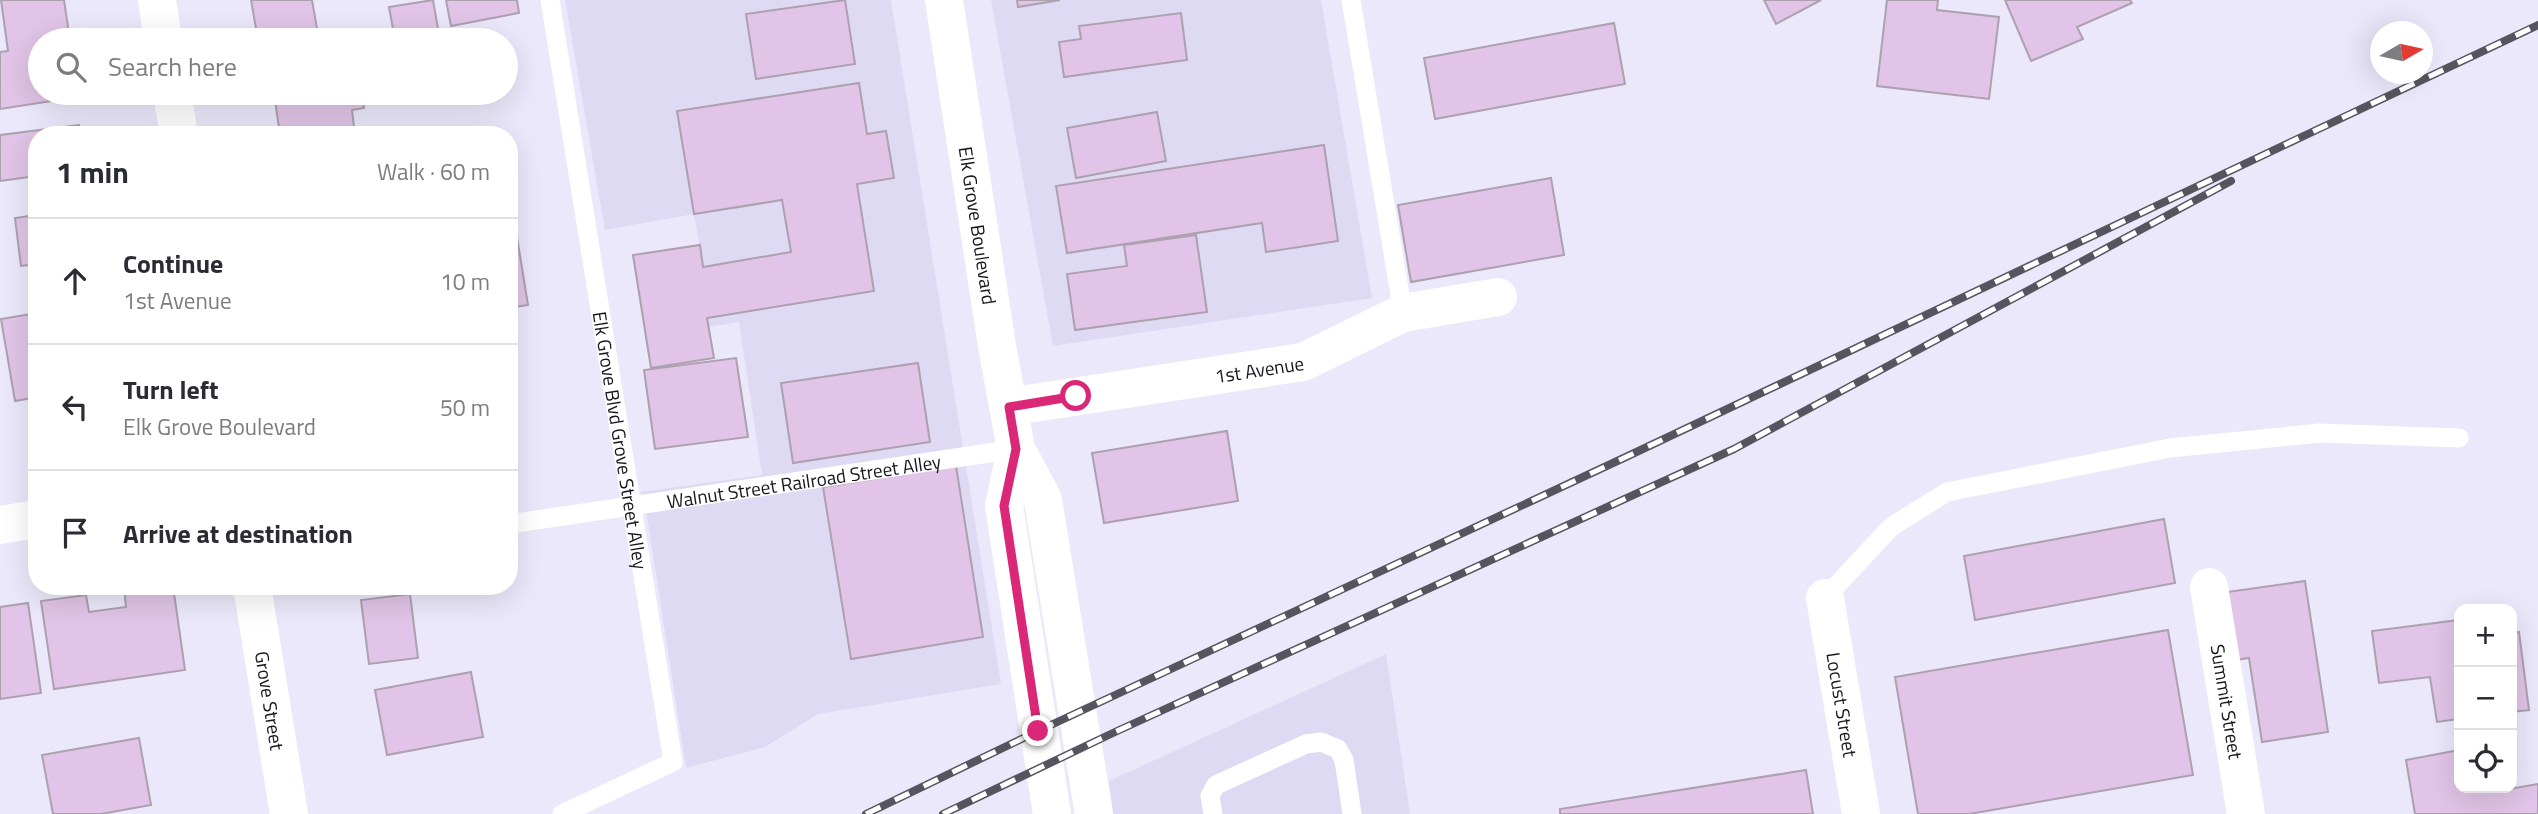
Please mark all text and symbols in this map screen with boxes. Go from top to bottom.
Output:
north arrow [2370,21,2433,84]
search box [28,28,518,105]
text: Search here [108,47,237,86]
icon: search [52,48,90,86]
street label: Elk Grove Boulevard [952,144,1005,306]
text: 1 min [56,149,129,195]
text: Walk · 60 m [377,154,490,189]
text: Continue [123,244,223,283]
icon: ahead [56,262,94,300]
text: 10 m [440,264,490,299]
text: 1st Avenue [123,283,232,318]
street label: Elk Grove Blvd Grove Street Alley [586,309,656,571]
street label: 1st Avenue [1213,348,1306,390]
text: Turn left [123,370,218,409]
route start [1060,380,1091,411]
icon: left [56,388,94,426]
text: 50 m [440,390,490,425]
text: Elk Grove Boulevard [123,409,316,444]
street label: Walnut Street Railroad Street Alley [665,446,943,515]
icon: arrive [56,514,94,552]
text: Arrive at destination [123,514,353,553]
map controls [2454,604,2517,793]
button: + [2454,604,2517,667]
street label: Summit Street [2204,642,2251,762]
street label: Grove Street [248,649,293,752]
street label: Locust Street [1820,650,1866,760]
button: − [2454,667,2517,730]
route end [1022,715,1053,746]
button: locate [2454,730,2517,793]

